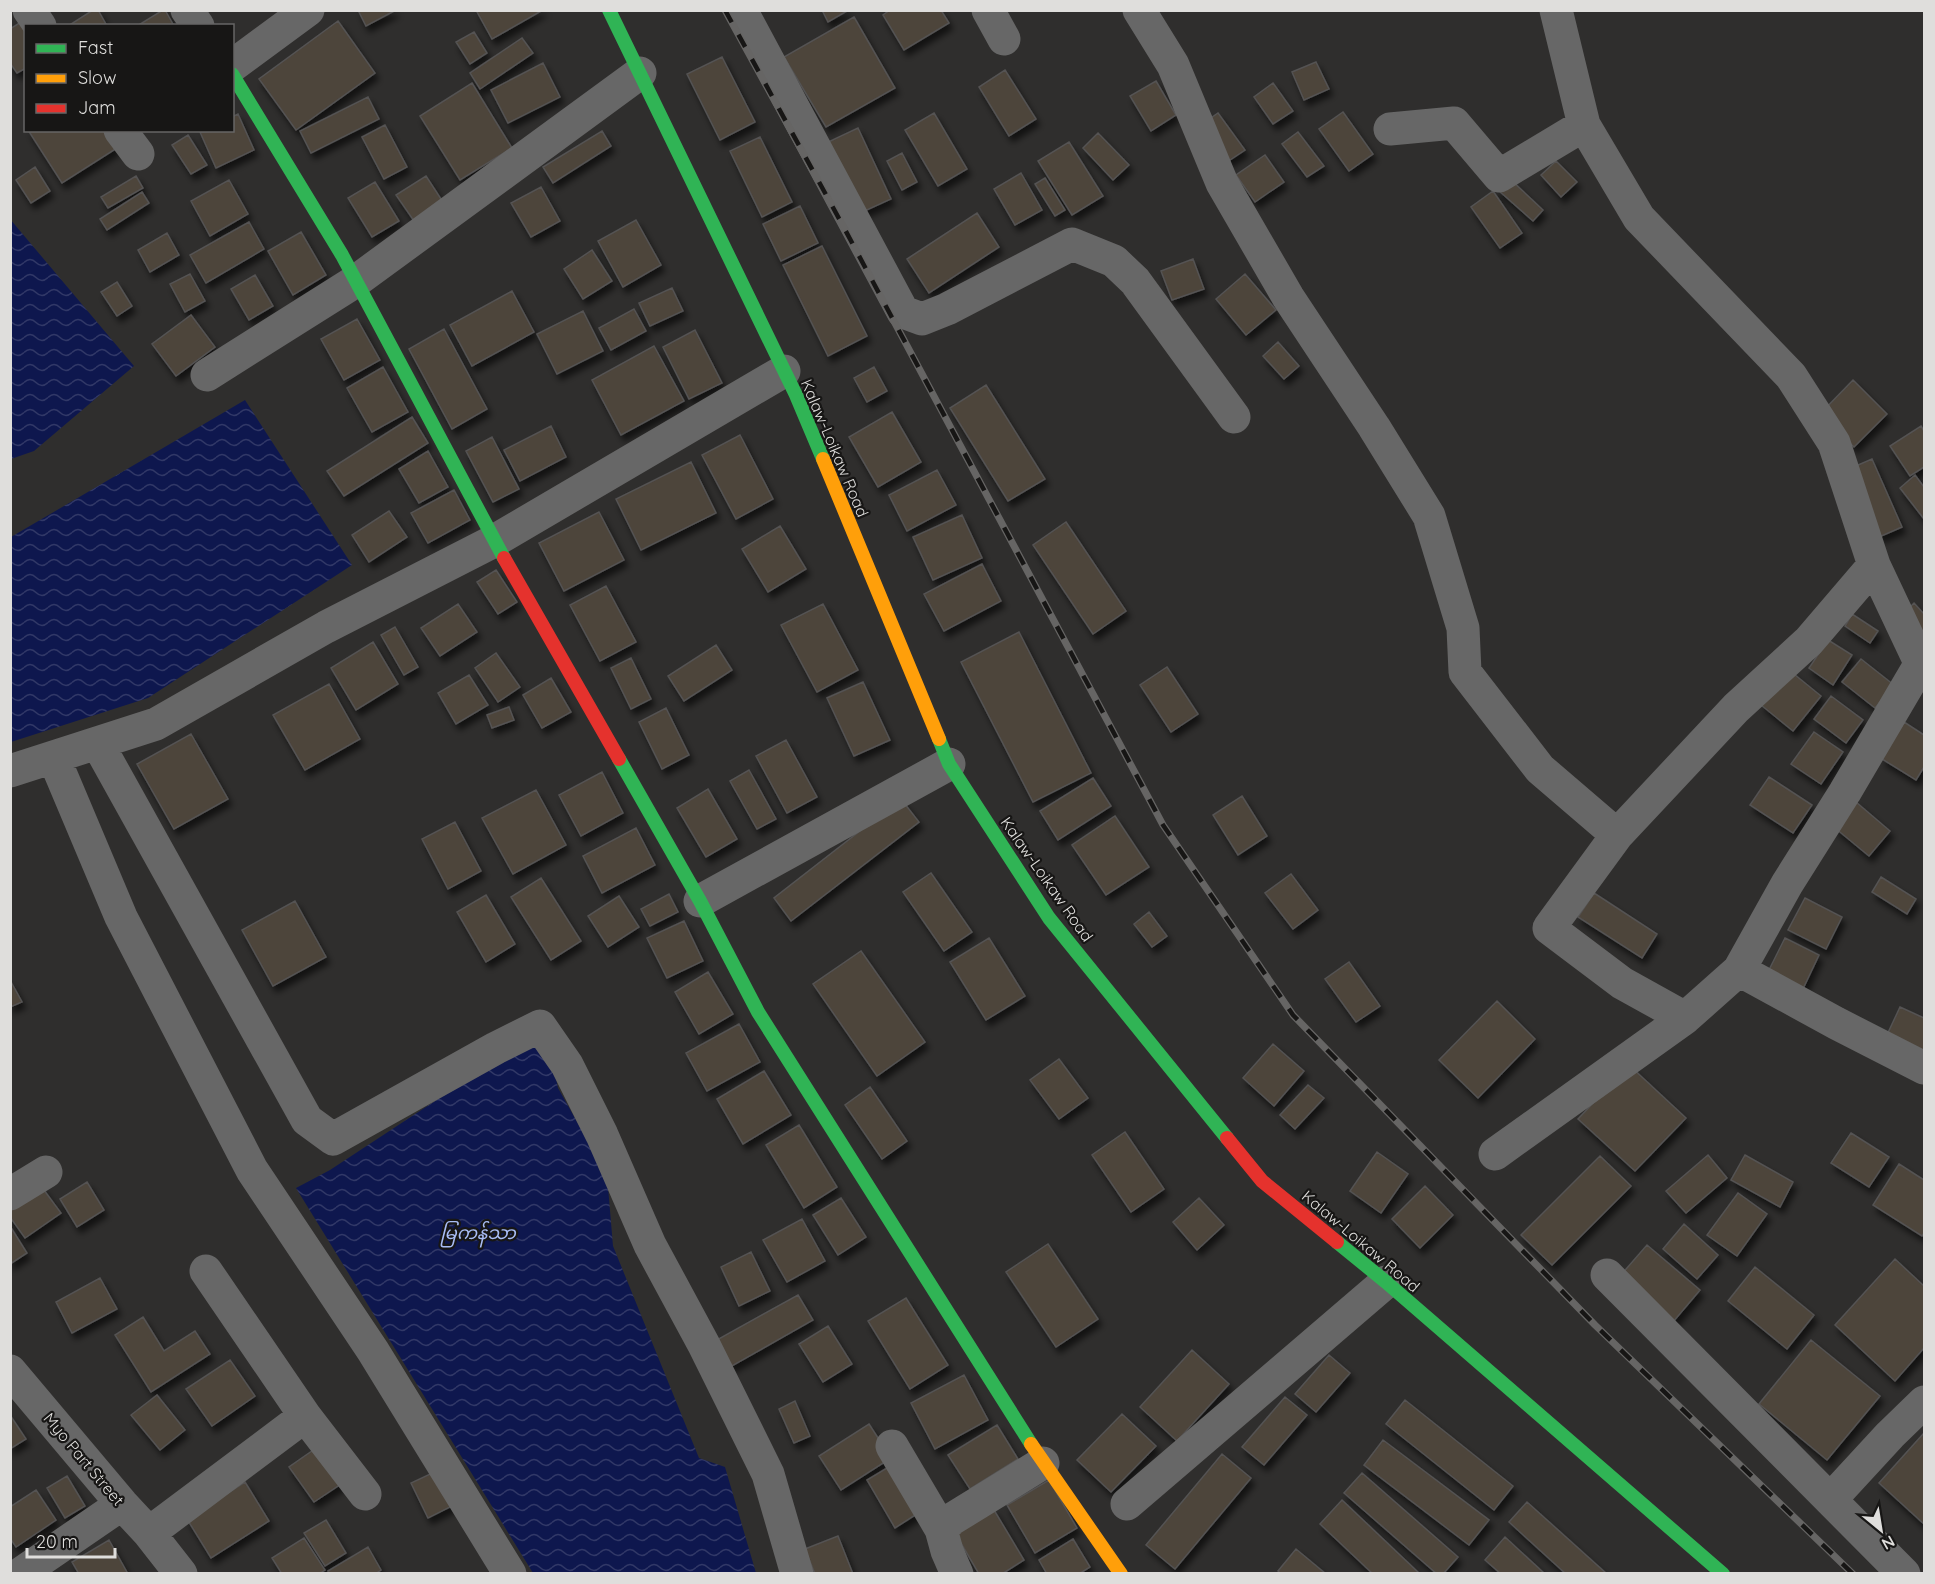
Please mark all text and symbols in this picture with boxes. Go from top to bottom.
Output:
legend [24,24,234,132]
text: Fast [78,36,113,59]
text: Slow [78,66,116,89]
text: Jam [78,96,116,119]
street label: Kalaw-Loikaw Road [797,376,873,520]
street label: Kalaw-Loikaw Road [996,813,1098,945]
street label: Kalaw-Loikaw Road [1298,1186,1424,1296]
water label: မြကန်သာ [440,1220,516,1248]
street label: Myo Part Street [39,1408,129,1510]
north arrow [1851,1500,1911,1560]
scale bar [27,1521,116,1559]
text: 20 m [36,1530,78,1553]
text: N [1878,1531,1899,1555]

